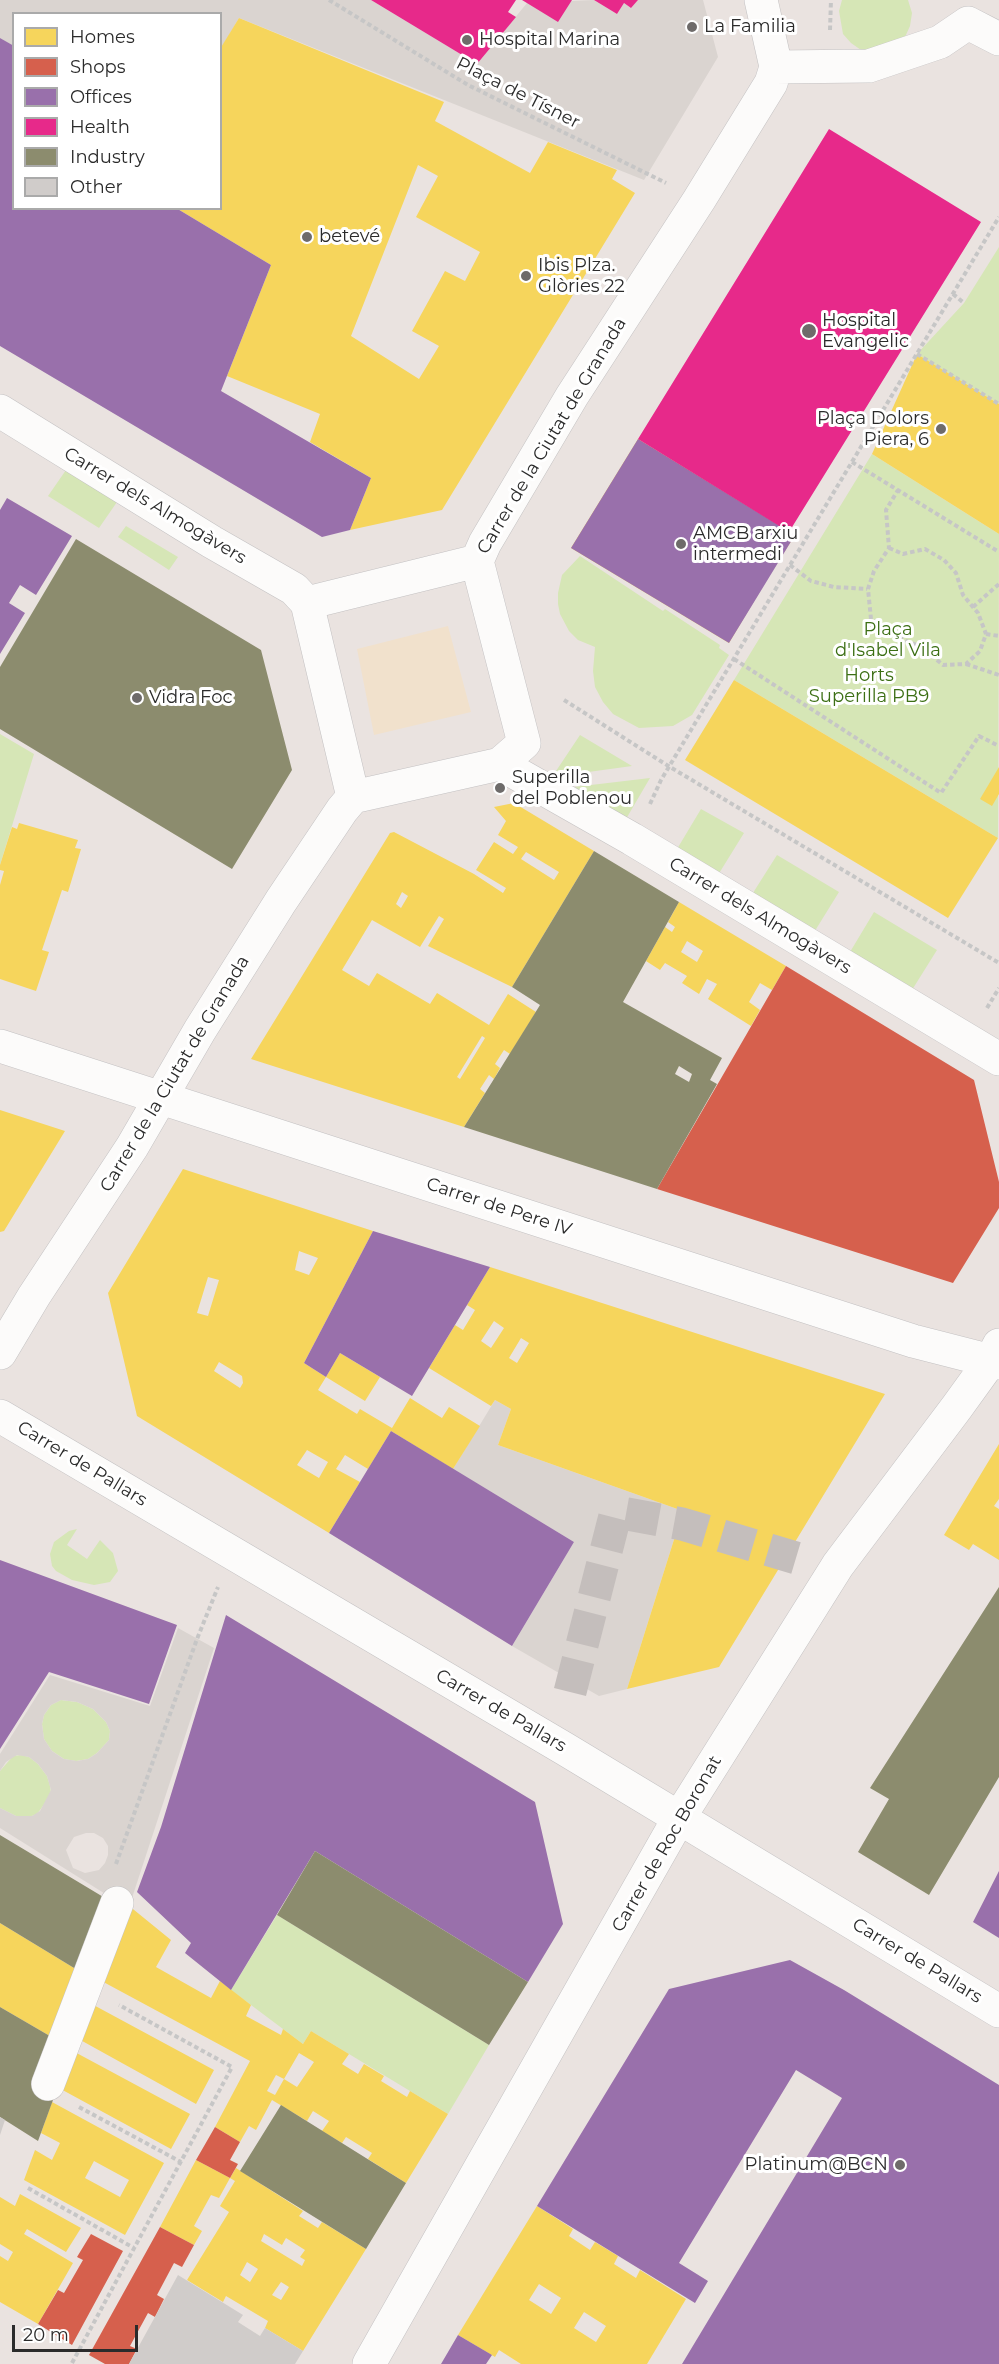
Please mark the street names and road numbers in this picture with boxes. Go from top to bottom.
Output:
street label: Plaça de Tísner [453,53,583,133]
street label: Carrer de la Ciutat de Granada [473,314,631,558]
street label: Carrer dels Almogàvers [60,443,250,569]
street label: Carrer dels Almogàvers [665,853,855,979]
street label: Carrer de la Ciutat de Granada [96,952,254,1196]
street label: Carrer de Pere IV [423,1173,575,1241]
street label: Carrer de Pallars [13,1417,151,1511]
street label: Carrer de Pallars [432,1665,570,1757]
street label: Carrer de Roc Boronat [608,1752,726,1936]
street label: Carrer de Pallars [848,1914,986,2008]

